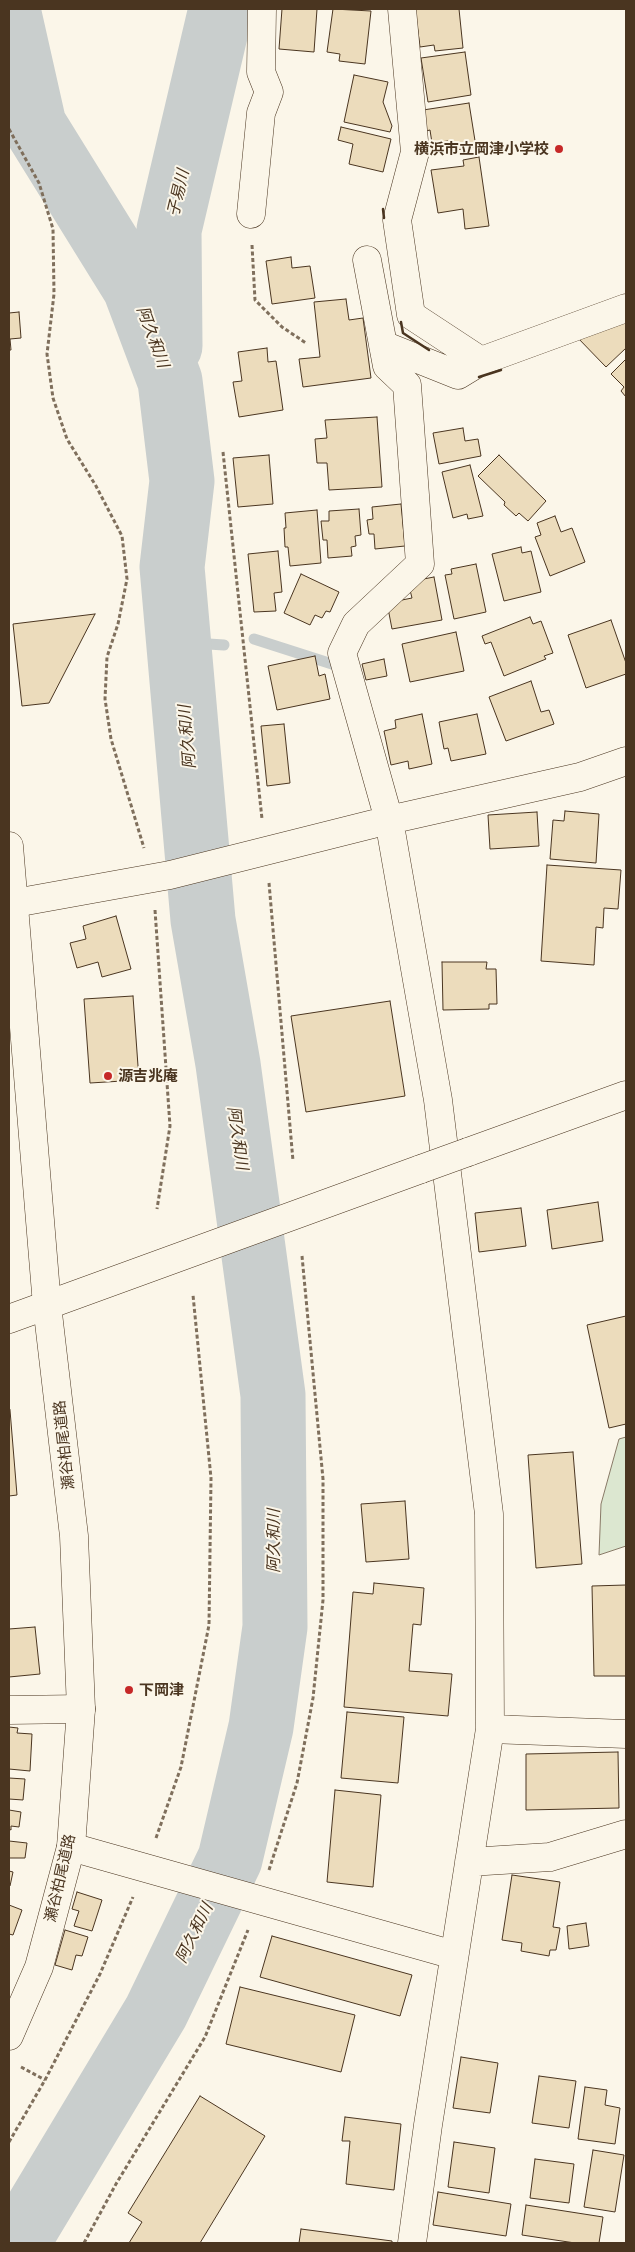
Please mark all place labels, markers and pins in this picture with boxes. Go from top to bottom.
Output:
place label: 横浜市立岡津小学校 [414,140,549,158]
marker: 横浜市立岡津小学校 [553,143,565,155]
place label: 源吉兆庵 [118,1067,178,1085]
marker: 源吉兆庵 [102,1070,114,1082]
place label: 下岡津 [139,1681,184,1699]
marker: 下岡津 [123,1684,135,1696]

